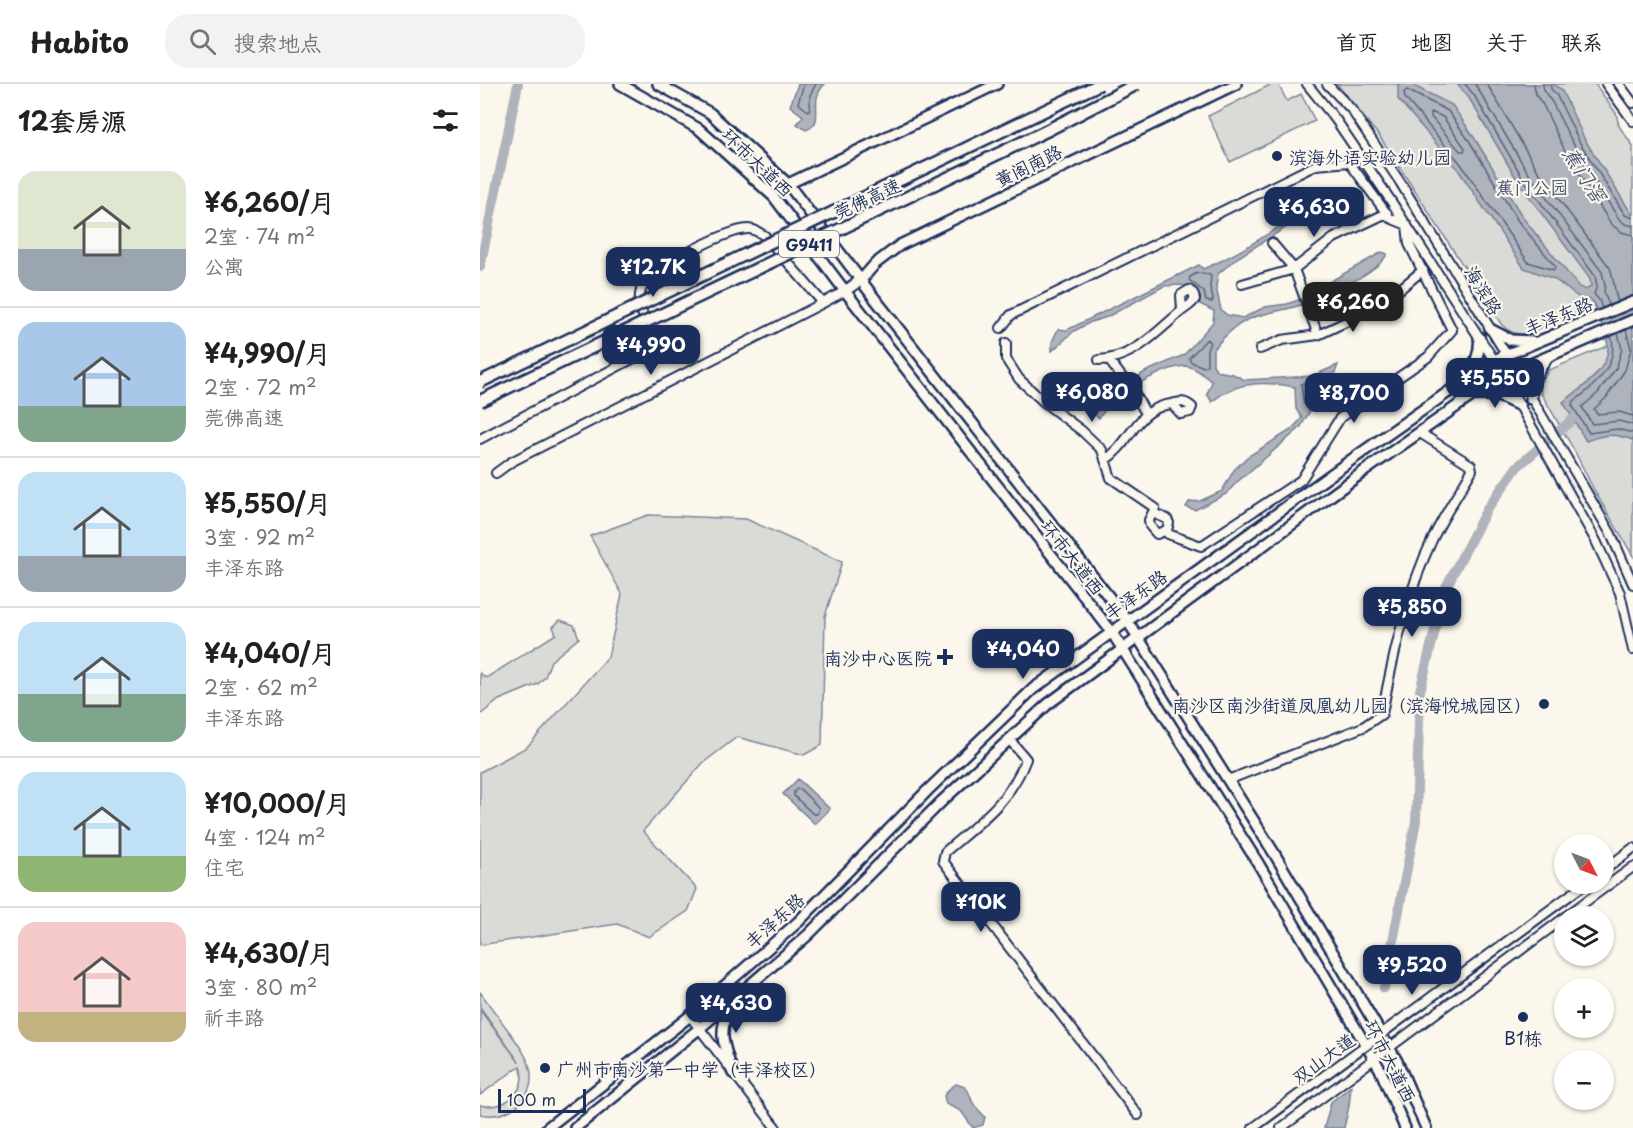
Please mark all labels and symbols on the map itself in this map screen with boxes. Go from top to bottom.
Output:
street label: 环市大道西 [716,121,800,203]
street label: 黄阁南路 [990,137,1066,193]
water label: 蕉门滘 [1556,141,1615,210]
place label: 滨海外语实验幼儿园 [1289,143,1451,170]
marker: 滨海外语实验幼儿园 [1270,149,1284,163]
street label: 莞佛高速 [829,171,905,225]
park label: 蕉门公园 [1496,173,1568,200]
pin: ¥6,630 [1265,187,1363,238]
road number: G9411 [779,231,839,257]
pin: ¥12.7K [604,247,702,298]
street label: 海滨路 [1459,260,1509,320]
pin: ¥6,260 [1304,282,1402,333]
street label: 丰泽东路 [1520,289,1596,341]
pin: ¥4,990 [602,325,700,376]
pin: ¥5,550 [1446,358,1544,409]
pin: ¥6,080 [1043,372,1141,423]
pin: ¥8,700 [1305,373,1403,424]
street label: 环市大道西 [1035,513,1111,601]
street label: 丰泽东路 [1098,562,1172,626]
pin: ¥5,850 [1363,587,1461,638]
pin: ¥4,040 [974,629,1072,680]
place label: 南沙中心医院 [824,644,932,671]
marker: 南沙中心医院 [936,648,954,666]
place label: 南沙区南沙街道凤凰幼儿园（滨海悦城园区） [1172,691,1532,718]
marker: 南沙区南沙街道凤凰幼儿园（滨海悦城园区） [1537,697,1551,711]
north arrow [1554,834,1614,894]
pin: ¥10K [945,882,1017,933]
street label: 丰泽东路 [738,886,810,954]
pin: ¥9,520 [1363,945,1461,996]
pin: ¥4,630 [687,983,785,1034]
marker: B1栋 [1516,1010,1530,1024]
street label: 环市大道西 [1359,1015,1423,1107]
place label: B1栋 [1504,1024,1542,1051]
street label: 双山大道 [1286,1026,1360,1090]
place label: 广州市南沙第一中学（丰泽校区） [557,1055,827,1082]
marker: 广州市南沙第一中学（丰泽校区） [538,1061,552,1075]
scale bar [498,1086,586,1114]

